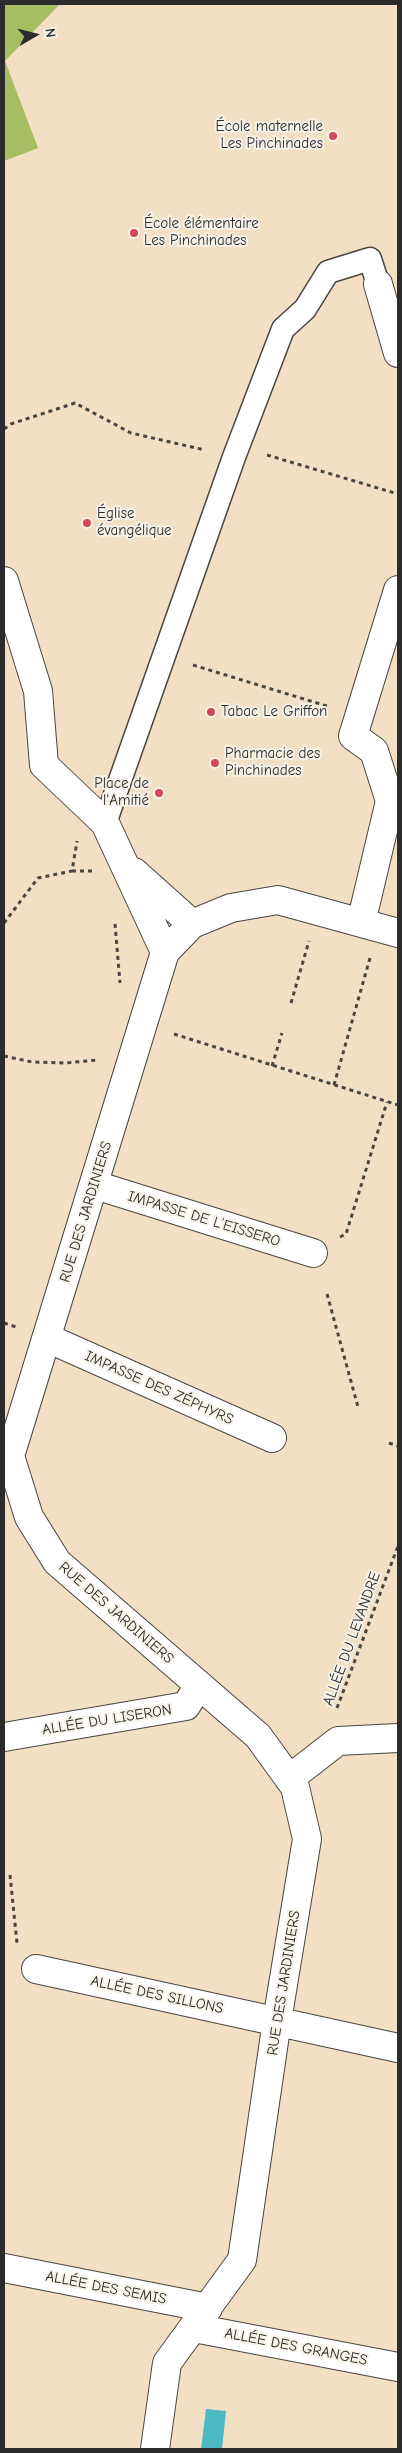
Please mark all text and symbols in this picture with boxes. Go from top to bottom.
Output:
north arrow [10,10,60,60]
text: N [41,27,59,39]
place label: École maternelle Les Pinchinades [216,118,323,153]
marker: École maternelle Les Pinchinades [327,130,339,142]
place label: École élémentaire Les Pinchinades [144,215,259,250]
marker: École élémentaire Les Pinchinades [128,227,140,239]
place label: Église évangélique [97,505,172,540]
marker: Église évangélique [81,517,93,529]
place label: Tabac Le Griffon [221,703,327,721]
marker: Tabac Le Griffon [205,706,217,718]
place label: Pharmacie des Pinchinades [225,745,320,780]
marker: Pharmacie des Pinchinades [209,757,221,769]
place label: Place de l'Amitié [94,775,149,810]
marker: Place de l'Amitié [153,787,165,799]
street label: RUE DES JARDINIERS [56,1139,116,1285]
street label: IMPASSE DE L’EISSERO [126,1187,282,1251]
street label: IMPASSE DES ZÉPHYRS [82,1347,236,1429]
street label: RUE DES JARDINIERS [55,1558,177,1668]
street label: ALLÉE DU LEVANDRE [319,1570,385,1708]
street label: ALLÉE DU LISERON [41,1701,173,1739]
street label: RUE DES JARDINIERS [264,1909,304,2057]
street label: ALLÉE DES SILLONS [89,1972,225,2018]
street label: ALLÉE DES SEMIS [44,2267,168,2309]
street label: ALLÉE DES GRANGES [223,2324,369,2370]

